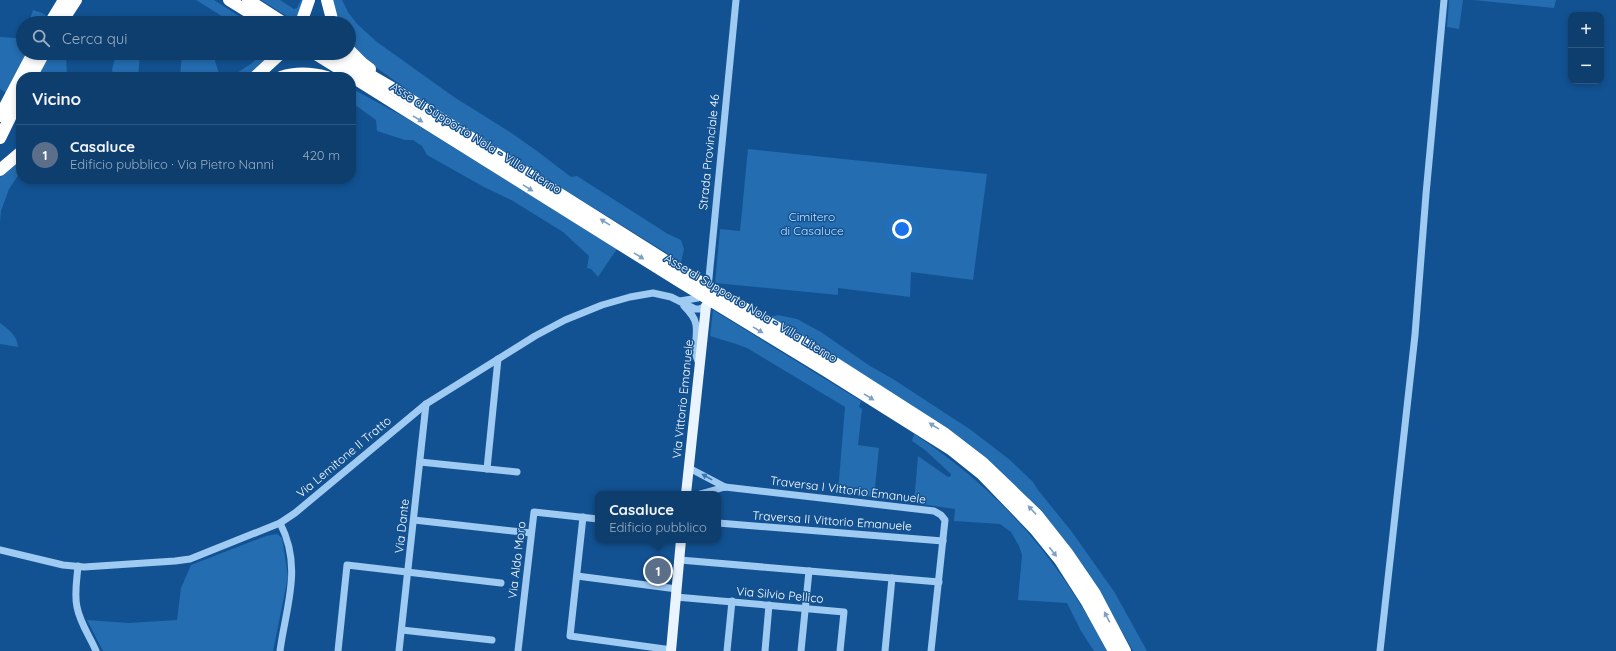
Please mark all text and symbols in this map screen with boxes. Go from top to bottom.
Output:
map controls [1568,12,1604,84]
button: + [1568,12,1604,48]
search box [16,16,356,60]
icon: search [30,27,52,49]
text: Cerca qui [62,29,128,48]
button: − [1568,48,1604,84]
street label: Asse di Supporto Nola - Villa Literno [388,78,565,197]
text: Vicino [32,88,81,109]
street label: Strada Provinciale 46 [695,93,722,211]
one-way arrow [412,115,424,122]
text: Casaluce [70,137,135,156]
text: 1 [42,147,48,163]
text: 420 m [303,147,340,163]
text: Edificio pubblico · Via Pietro Nanni [70,156,274,172]
one-way arrow [523,184,534,191]
park label: Cimitero di Casaluce [780,209,844,238]
one-way arrow [600,218,610,226]
your location [892,219,912,239]
street label: Asse di Supporto Nola - Villa Literno [662,250,840,365]
one-way arrow [633,253,645,260]
one-way arrow [752,326,764,333]
street label: Via Vittorio Emanuele [669,338,696,459]
one-way arrow [864,394,875,401]
street label: Via Lemitone II Tratto [293,413,394,501]
one-way arrow [928,423,940,430]
street label: Traversa I Vittorio Emanuele [769,472,927,507]
one-way arrow [701,474,712,481]
popup [595,491,721,543]
street label: Via Dante [391,498,412,554]
text: Casaluce [609,500,674,519]
one-way arrow [1028,505,1037,516]
street label: Traversa II Vittorio Emanuele [752,507,913,534]
text: Edificio pubblico [609,519,707,535]
street label: Via Aldo Moro [504,520,529,600]
one-way arrow [1049,546,1058,557]
pin: 1 [645,556,671,586]
street label: Via Silvio Pellico [736,583,824,606]
one-way arrow [1104,611,1110,622]

